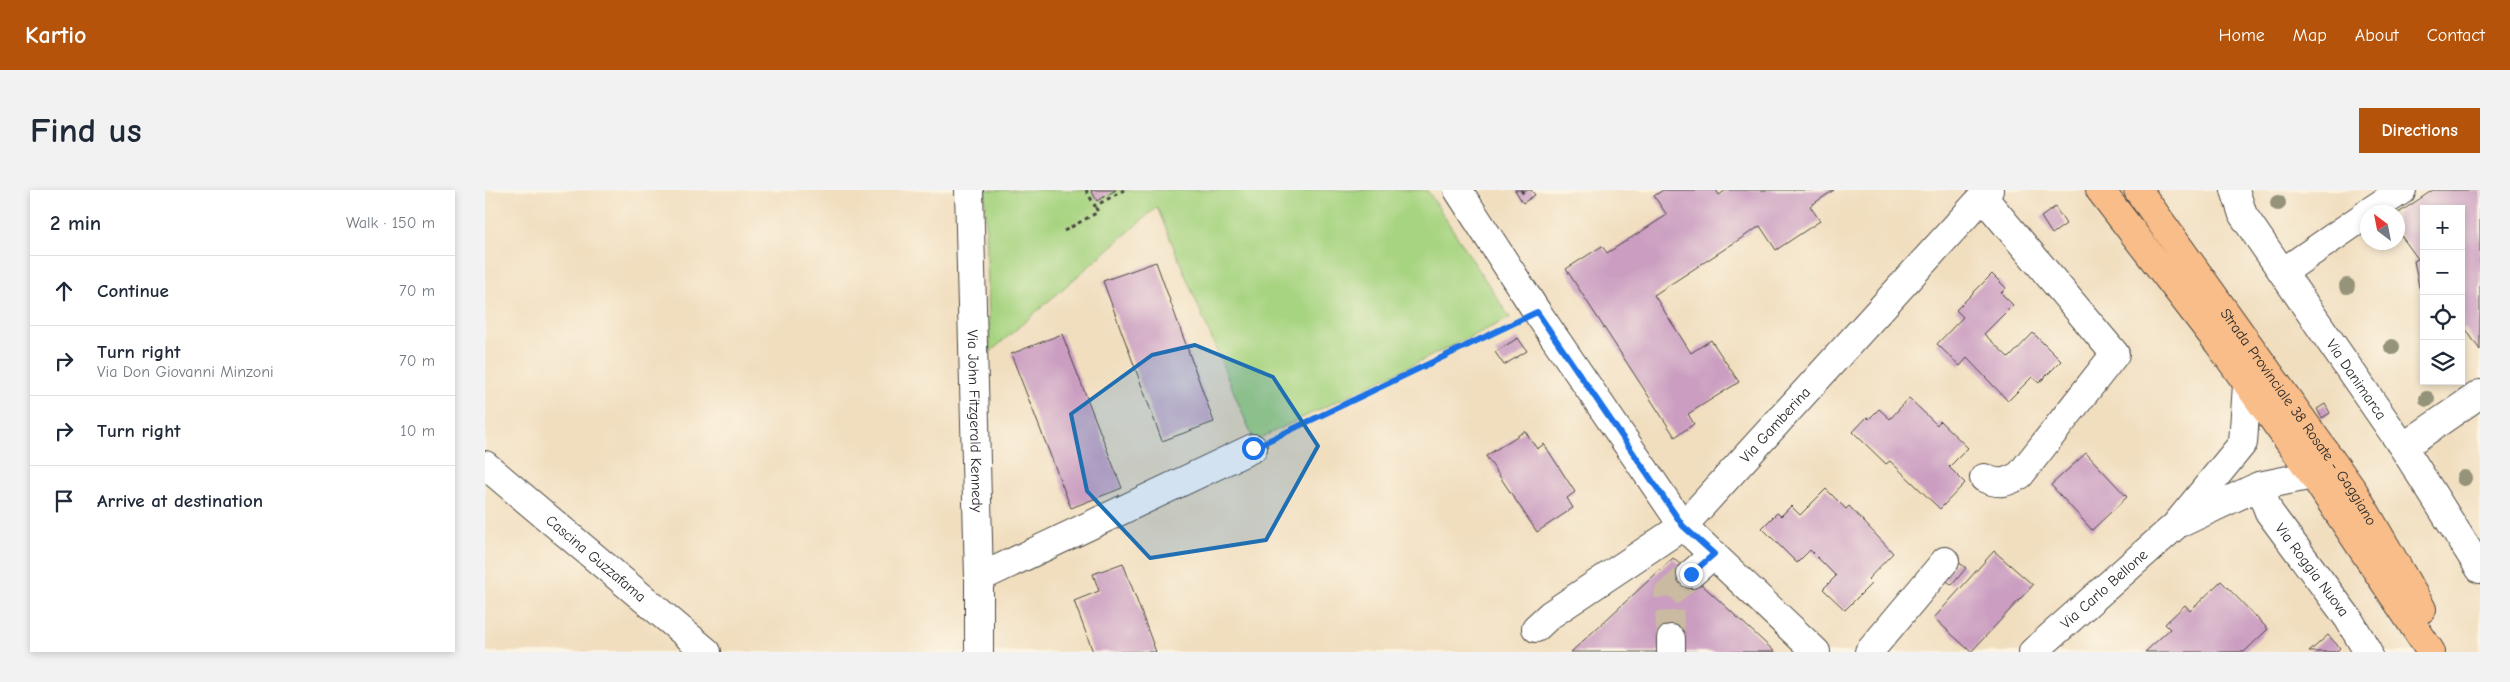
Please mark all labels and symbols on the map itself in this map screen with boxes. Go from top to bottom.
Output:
north arrow [2360,205,2405,250]
street label: Strada Provinciale 38 Rosate - Gaggiano [2217,305,2380,529]
street label: Via John Fitzgerald Kennedy [964,329,986,513]
street label: Via Danimarca [2322,336,2390,423]
street label: Via Gamberina [1736,383,1814,466]
route start [1242,437,1265,460]
street label: Cascina Guzzafama [542,511,650,606]
street label: Via Roggia Nuova [2271,520,2353,620]
street label: Via Carlo Bellone [2057,545,2152,632]
route end [1680,563,1703,586]

